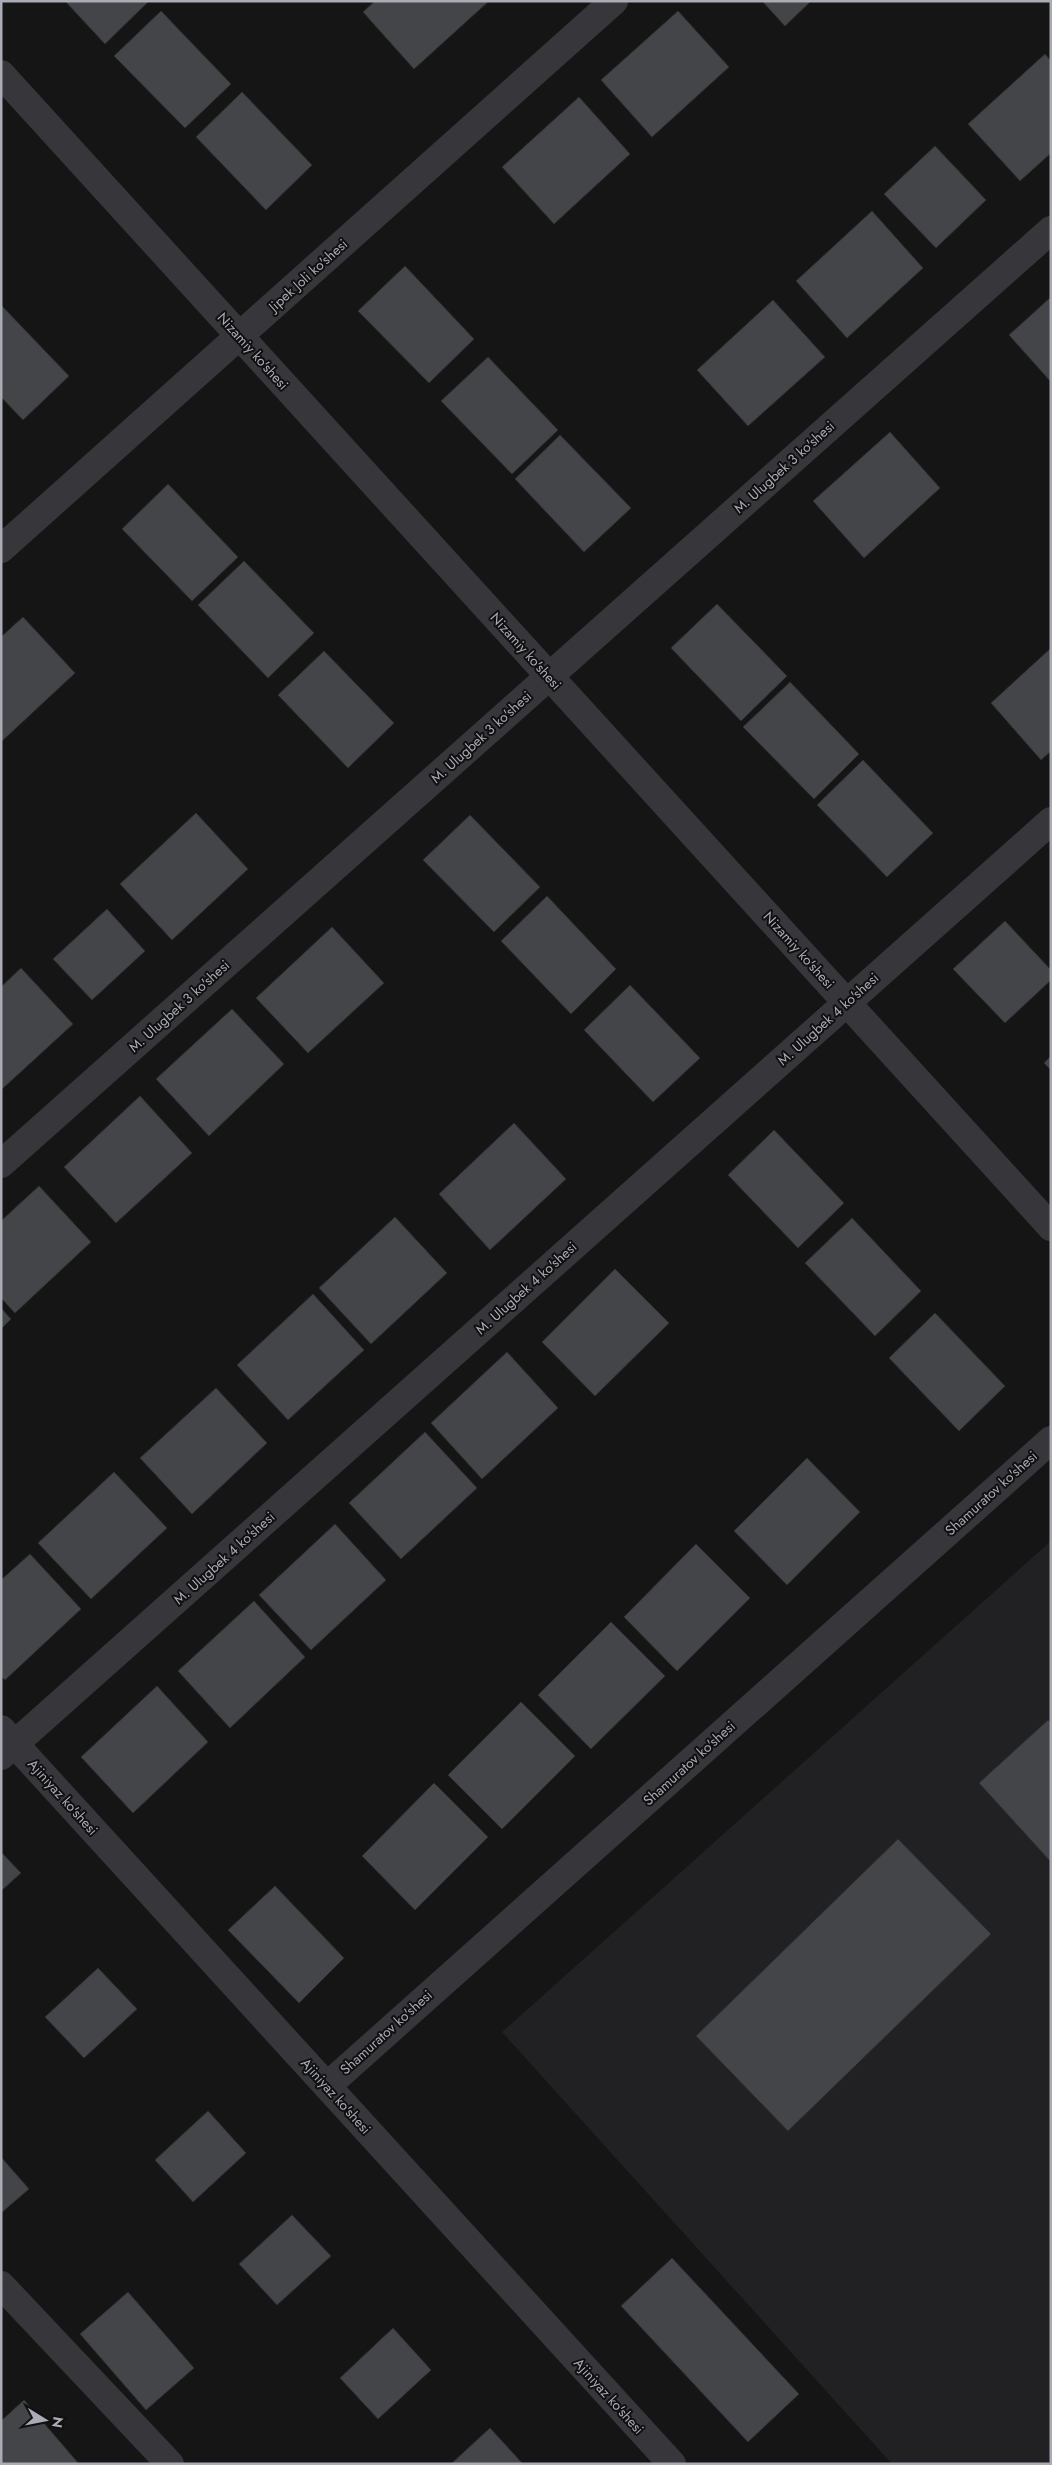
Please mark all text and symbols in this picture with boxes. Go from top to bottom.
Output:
street label: Jipek Joli ko'shesi [263,234,352,317]
street label: Nizamiy ko'shesi [213,308,293,394]
street label: M. Ulugbek 3 ko'shesi [729,416,839,518]
street label: Nizamiy ko'shesi [486,608,566,694]
street label: M. Ulugbek 3 ko'shesi [426,686,536,788]
street label: Nizamiy ko'shesi [759,907,839,993]
street label: M. Ulugbek 3 ko'shesi [124,955,234,1057]
street label: M. Ulugbek 4 ko'shesi [773,968,883,1070]
street label: M. Ulugbek 4 ko'shesi [471,1237,581,1339]
street label: Shamuratov ko'shesi [940,1446,1042,1540]
street label: M. Ulugbek 4 ko'shesi [169,1507,279,1609]
street label: Shamuratov ko'shesi [638,1716,740,1810]
street label: Ajiniyaz ko'shesi [23,1755,103,1839]
street label: Shamuratov ko'shesi [335,1985,437,2079]
street label: Ajiniyaz ko'shesi [296,2054,376,2138]
street label: Ajiniyaz ko'shesi [569,2354,649,2438]
north arrow [20,2395,70,2445]
text: N [47,2415,69,2429]

